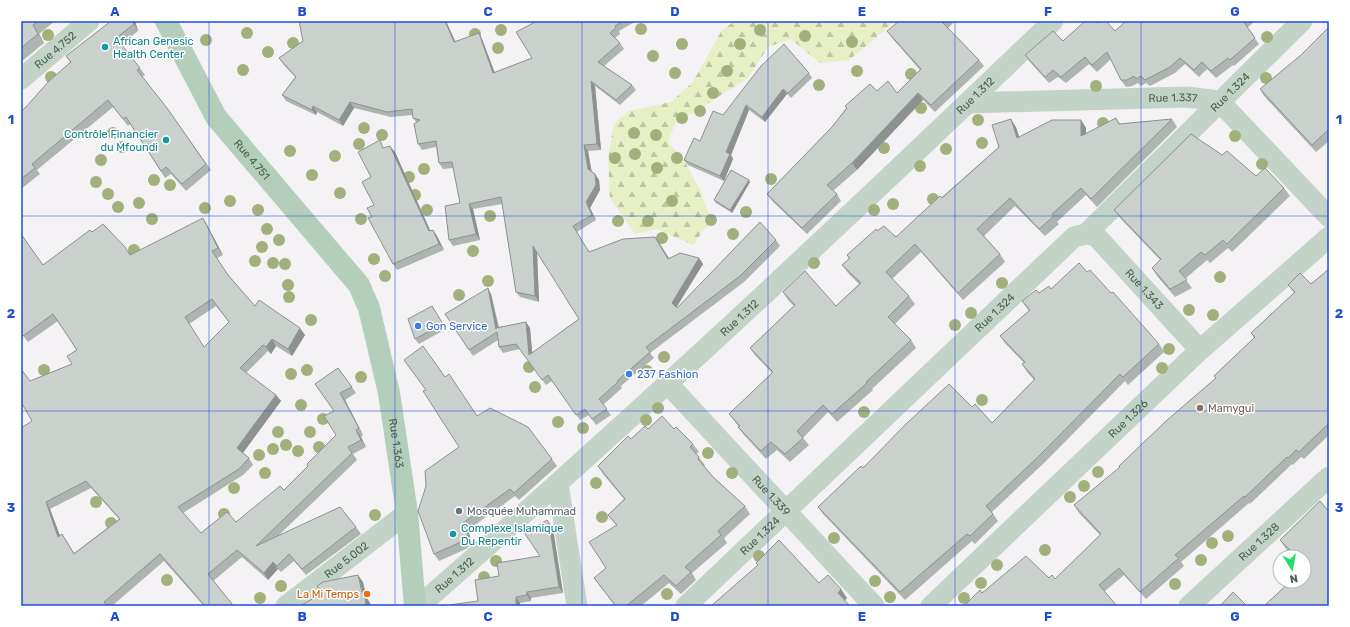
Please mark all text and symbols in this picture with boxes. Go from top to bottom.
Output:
text: A [110,4,120,19]
text: B [297,4,307,19]
text: C [483,4,493,19]
text: D [670,4,680,19]
text: E [858,4,866,19]
text: F [1044,4,1052,19]
text: G [1230,4,1240,19]
street label: Rue 4.752 [32,29,79,72]
place label: African Genesic Health Center [113,35,194,61]
marker: African Genesic Health Center [100,42,110,52]
street label: Rue 1.324 [1208,70,1253,115]
street label: Rue 1.312 [954,75,997,117]
street label: Rue 1.337 [1148,91,1198,105]
text: 1 [8,112,14,127]
text: 1 [1336,112,1342,127]
place label: Contrôle Financier du Mfoundi [64,128,159,154]
marker: Contrôle Financier du Mfoundi [161,135,171,145]
street label: Rue 4.751 [231,137,272,182]
street label: Rue 1.343 [1122,266,1166,313]
street label: Rue 1.324 [972,291,1018,335]
street label: Rue 1.312 [718,297,762,339]
text: 2 [7,306,15,321]
text: 2 [1335,306,1343,321]
place label: Gon Service [426,320,487,333]
marker: Gon Service [413,321,423,331]
place label: 237 Fashion [637,368,699,381]
marker: 237 Fashion [624,369,634,379]
street label: Rue 1.326 [1106,397,1151,441]
place label: Mamygui [1208,402,1254,415]
marker: Mamygui [1195,403,1205,413]
street label: Rue 1.363 [386,418,406,469]
street label: Rue 1.339 [749,473,793,519]
text: 3 [7,500,16,515]
text: 3 [1335,500,1344,515]
place label: Mosquée Muhammad [467,505,576,518]
marker: Mosquée Muhammad [454,506,464,516]
street label: Rue 1.324 [738,514,783,558]
street label: Rue 1.328 [1236,520,1282,564]
place label: Complexe Islamique Du Repentir [461,522,563,548]
marker: Complexe Islamique Du Repentir [448,529,458,539]
street label: Rue 5.002 [322,539,371,581]
north arrow [1272,549,1312,589]
street label: Rue 1.312 [432,555,477,596]
text: N [1289,571,1299,585]
place label: La Mi Temps [297,588,359,601]
marker: La Mi Temps [362,589,372,599]
text: A [110,609,120,624]
text: B [297,609,307,624]
text: C [483,609,493,624]
text: D [670,609,680,624]
text: E [858,609,866,624]
text: F [1044,609,1052,624]
text: G [1230,609,1240,624]

